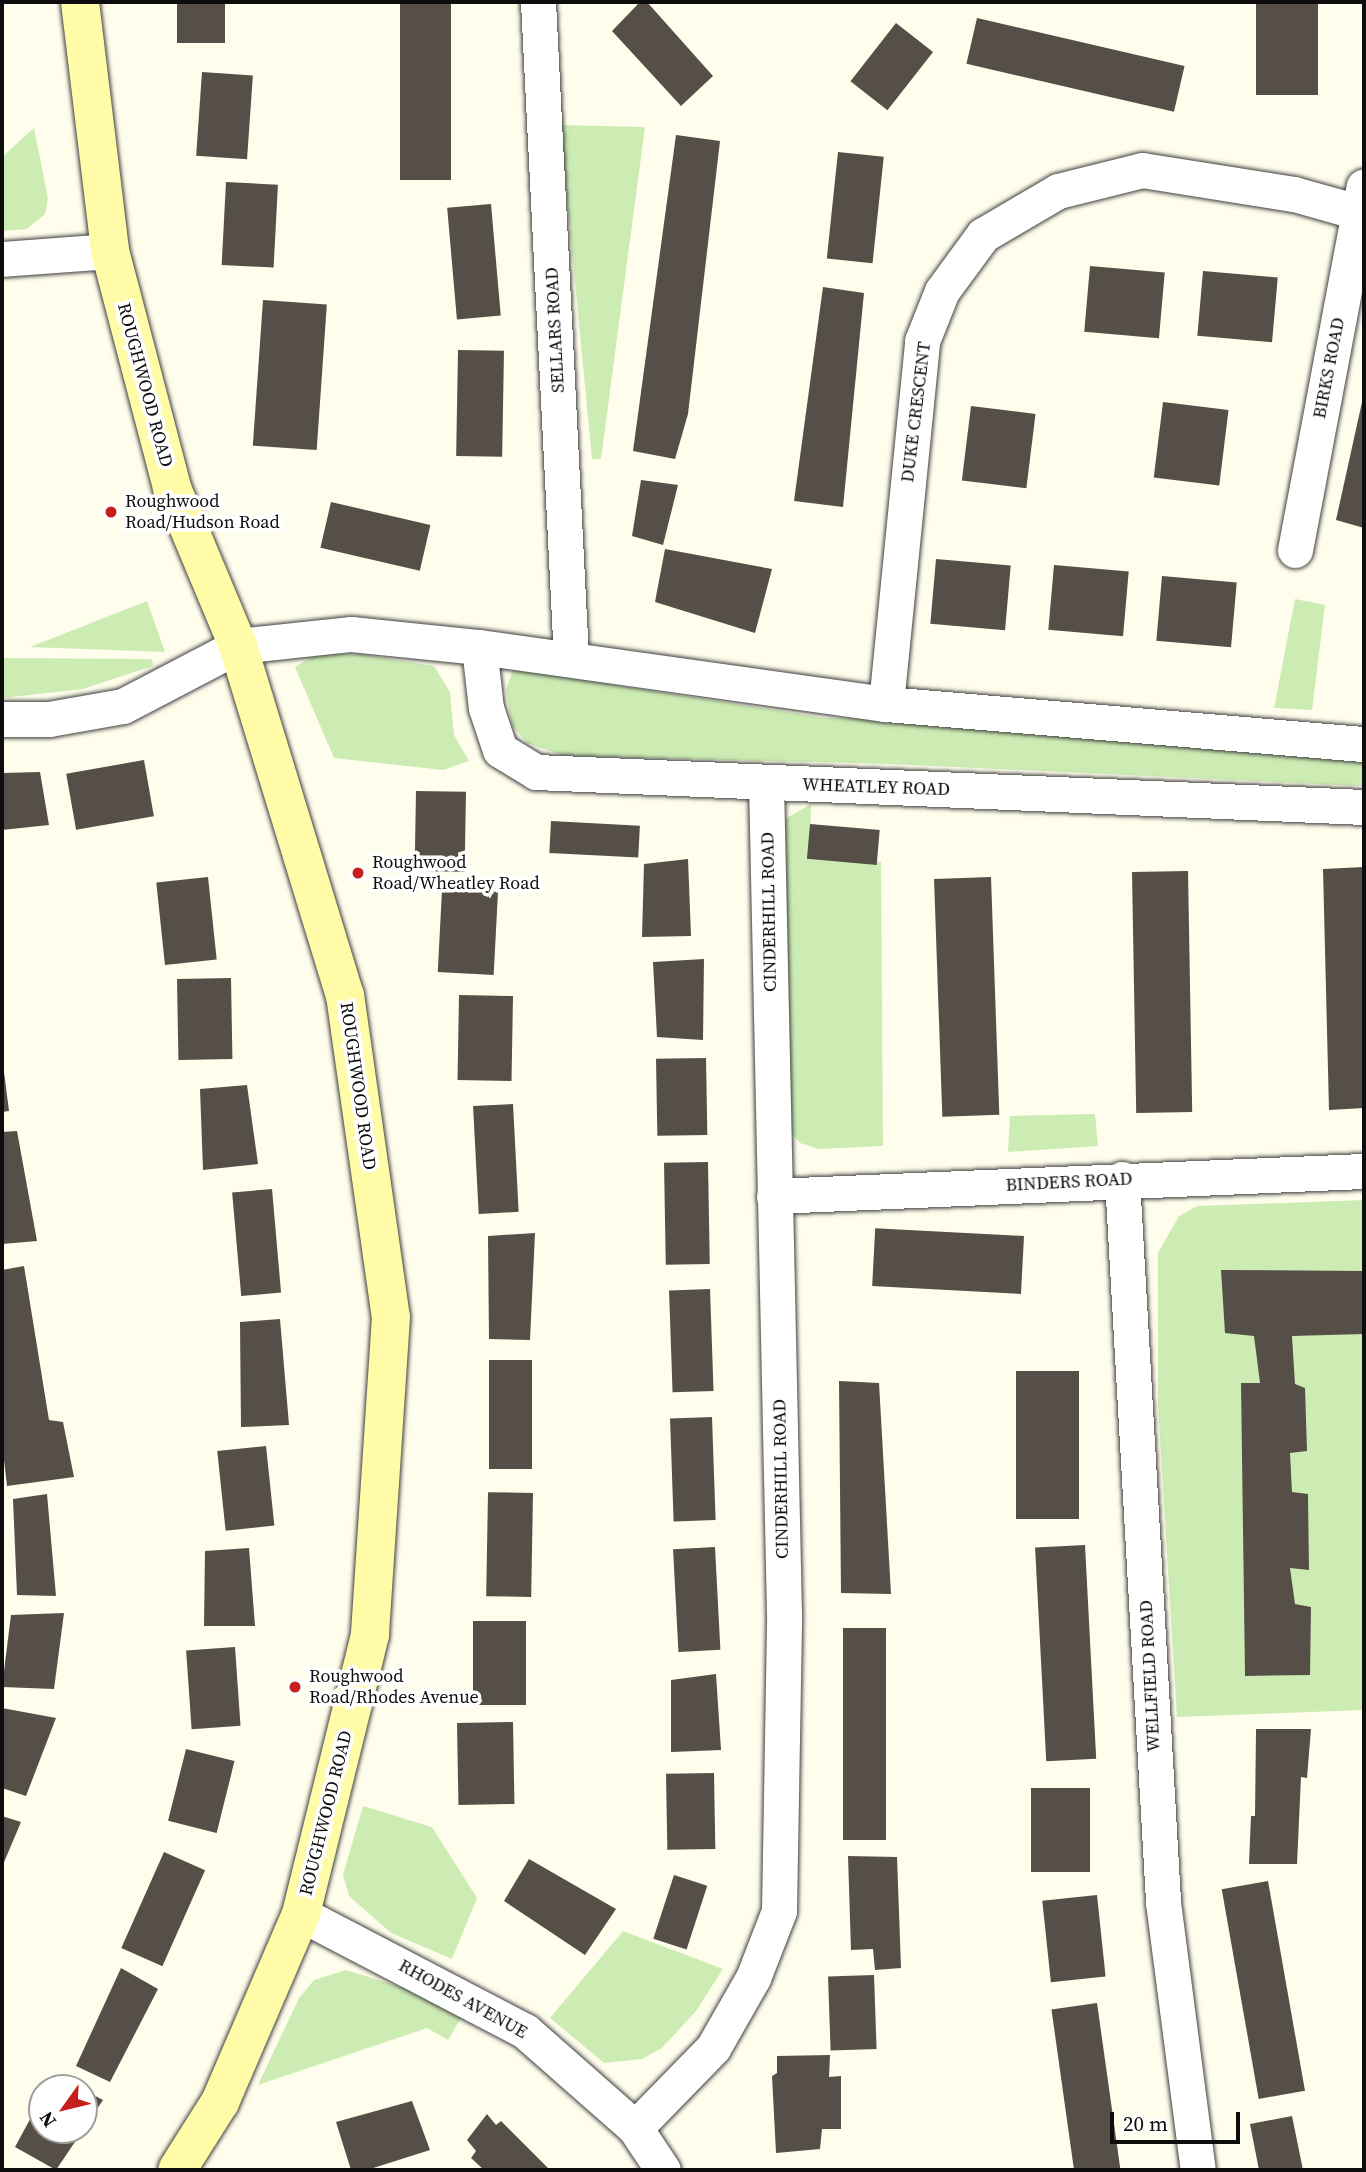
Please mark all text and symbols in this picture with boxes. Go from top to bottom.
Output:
street label: SELLARS ROAD [541,267,569,393]
street label: ROUGHWOOD ROAD [113,300,177,470]
street label: BIRKS ROAD [1309,316,1349,420]
street label: DUKE CRESCENT [897,340,935,484]
place label: Roughwood Road/Hudson Road [125,491,280,534]
marker: Roughwood Road/Hudson Road [103,504,119,520]
street label: WHEATLEY ROAD [801,774,951,800]
street label: CINDERHILL ROAD [757,832,781,992]
place label: Roughwood Road/Wheatley Road [372,852,540,894]
marker: Roughwood Road/Wheatley Road [350,865,366,881]
street label: ROUGHWOOD ROAD [336,1001,380,1171]
street label: BINDERS ROAD [1005,1168,1133,1196]
street label: CINDERHILL ROAD [769,1399,793,1559]
street label: WELLFIELD ROAD [1135,1600,1165,1752]
place label: Roughwood Road/Rhodes Avenue [309,1666,479,1708]
marker: Roughwood Road/Rhodes Avenue [287,1679,303,1695]
street label: ROUGHWOOD ROAD [295,1728,357,1898]
street label: RHODES AVENUE [395,1955,531,2043]
north arrow [28,2074,98,2144]
scale bar [1114,2098,1244,2142]
text: N [33,2107,62,2133]
text: 20 m [1123,2109,1168,2138]

